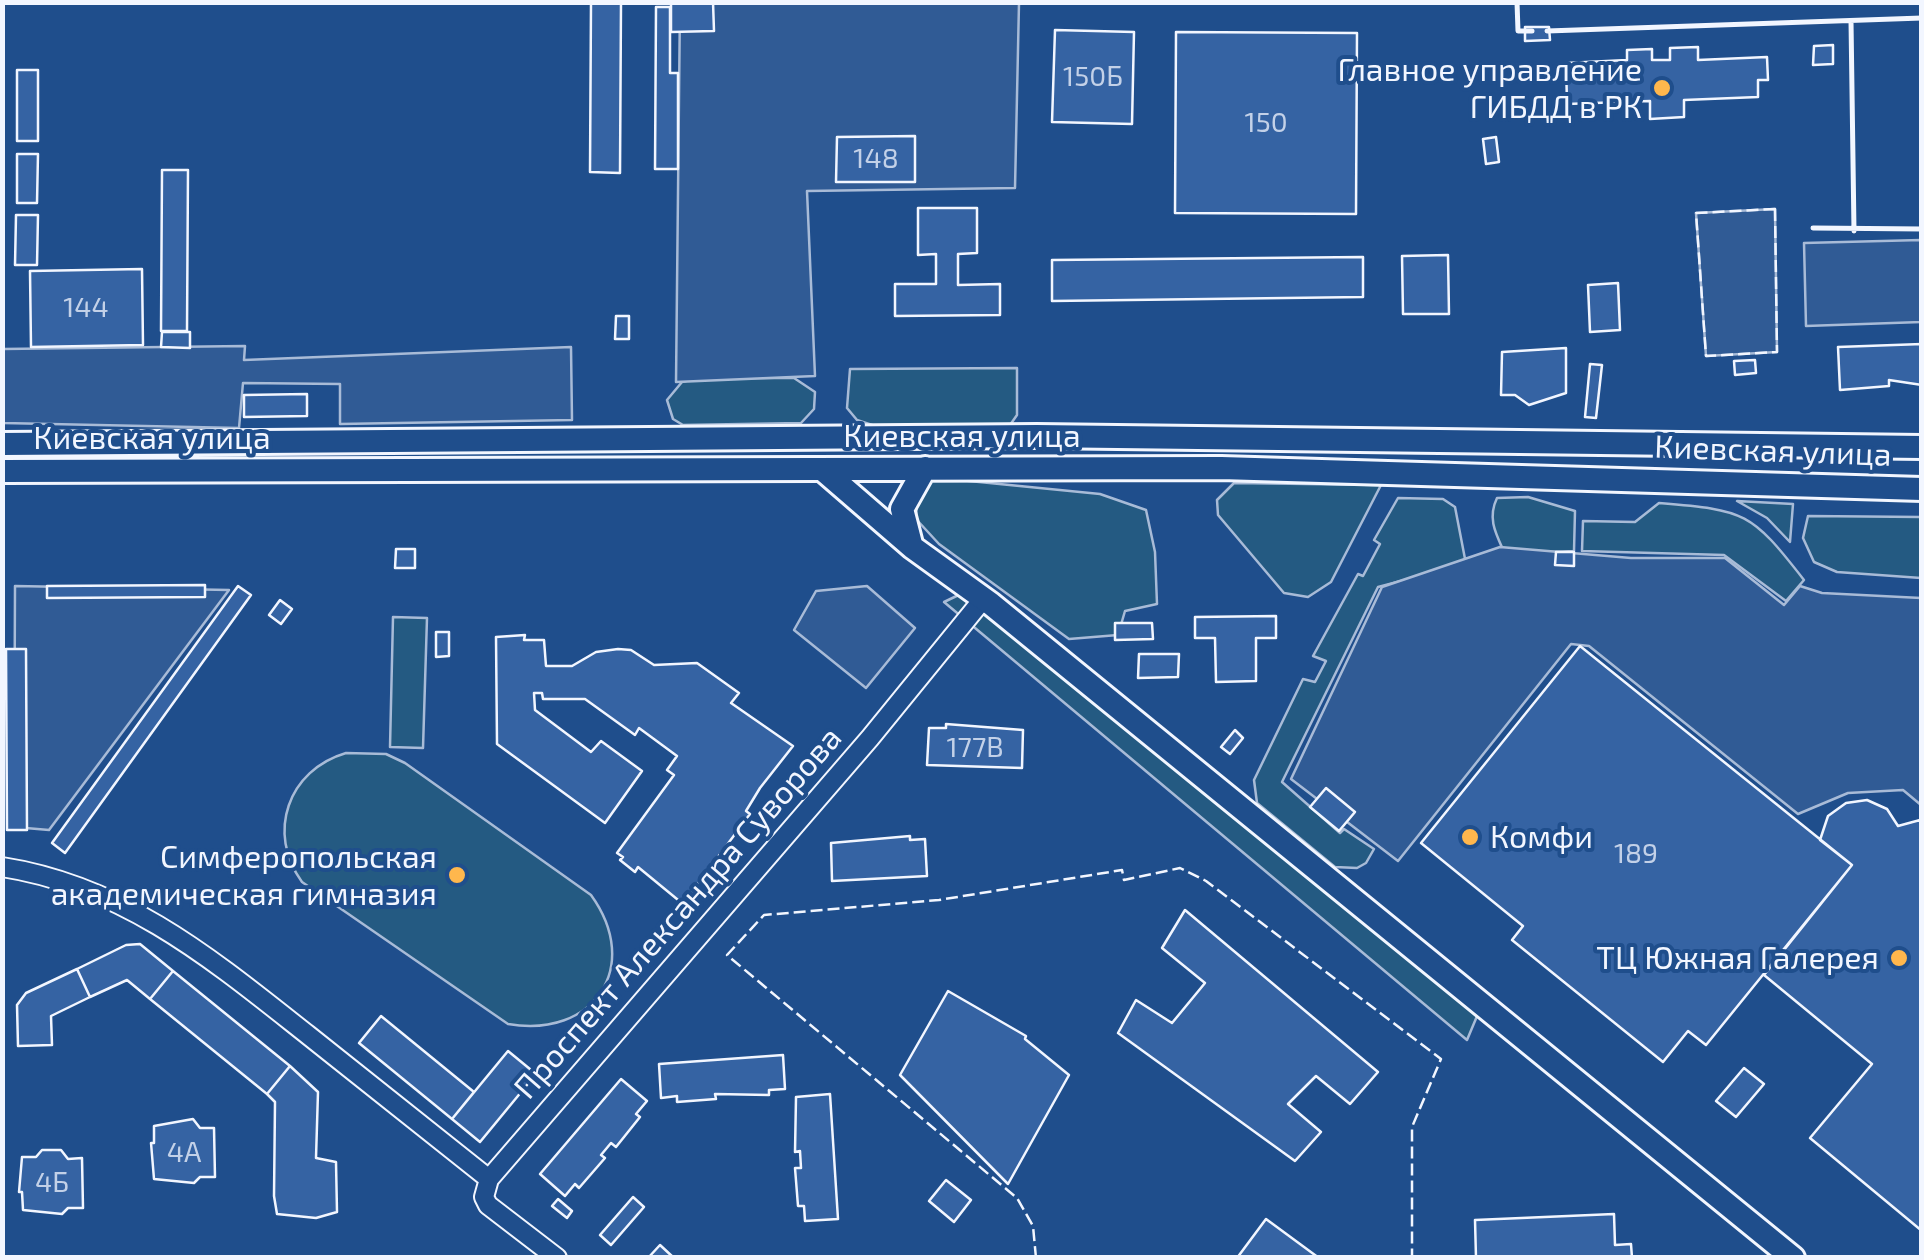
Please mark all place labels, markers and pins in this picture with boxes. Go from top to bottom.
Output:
place label: Главное управление ГИБДД в РК [1338,51,1642,126]
marker: Главное управление ГИБДД в РК [1651,77,1673,99]
place label: Комфи [1490,818,1593,856]
marker: Комфи [1459,826,1481,848]
place label: Симферопольская академическая гимназия [51,838,437,913]
marker: Симферопольская академическая гимназия [446,864,468,886]
place label: ТЦ Южная Галерея [1596,939,1879,977]
marker: ТЦ Южная Галерея [1888,947,1910,969]

